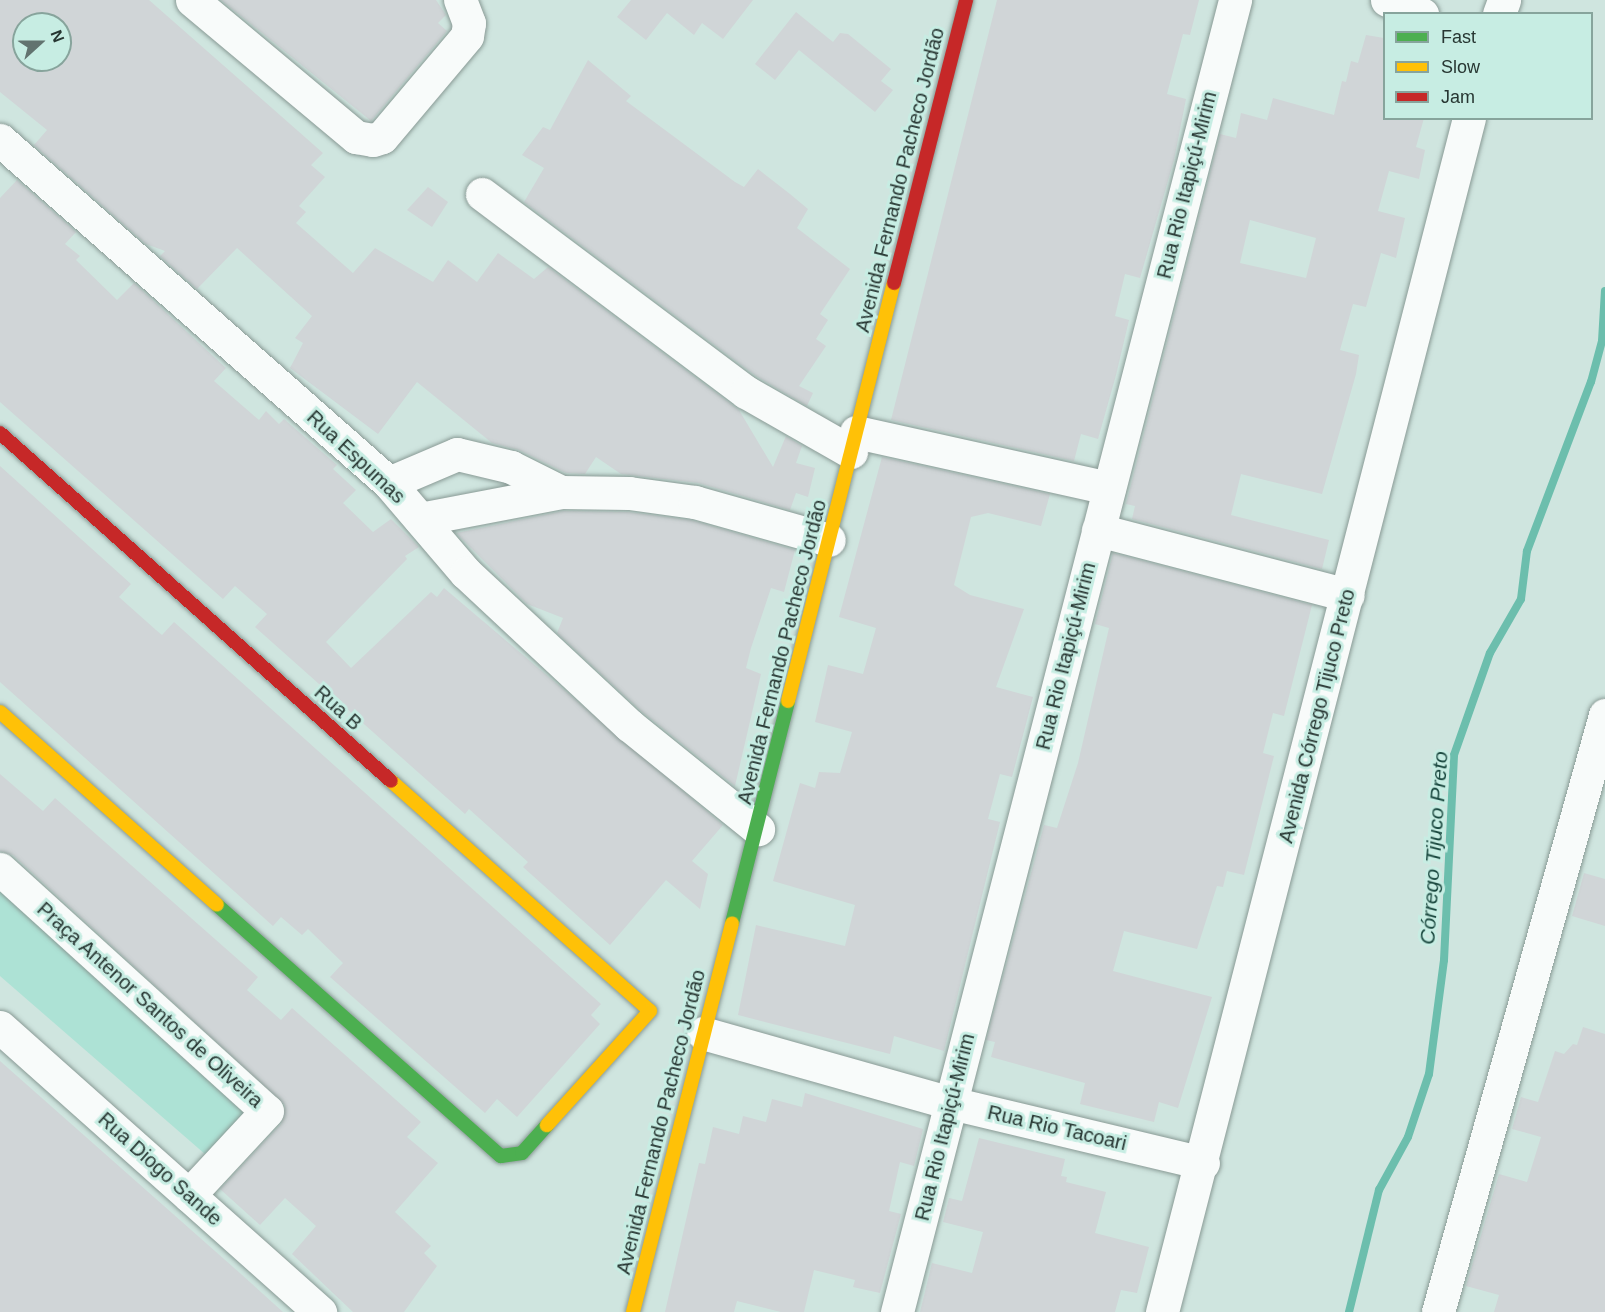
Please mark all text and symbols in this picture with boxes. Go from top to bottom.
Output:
north arrow [12,12,72,72]
legend [1383,12,1593,120]
street label: Avenida Fernando Pacheco Jordão [850,25,950,335]
text: Fast [1441,27,1476,47]
text: N [47,28,67,45]
text: Slow [1441,57,1480,77]
text: Jam [1441,87,1475,107]
street label: Rua Rio Itapiçú-Mirim [1152,89,1222,281]
street label: Rua Espumas [302,405,410,509]
street label: Avenida Fernando Pacheco Jordão [732,497,832,807]
street label: Rua Rio Itapiçú-Mirim [1031,560,1101,752]
street label: Avenida Córrego Tijuco Preto [1274,586,1360,846]
street label: Rua B [309,680,367,736]
water label: Córrego Tijuco Preto [1415,751,1453,945]
street label: Praça Antenor Santos de Oliveira [32,897,268,1113]
street label: Avenida Fernando Pacheco Jordão [611,967,711,1277]
street label: Rua Rio Itapiçú-Mirim [910,1031,980,1223]
street label: Rua Rio Tacoari [985,1100,1129,1156]
street label: Rua Diogo Sande [93,1107,227,1231]

